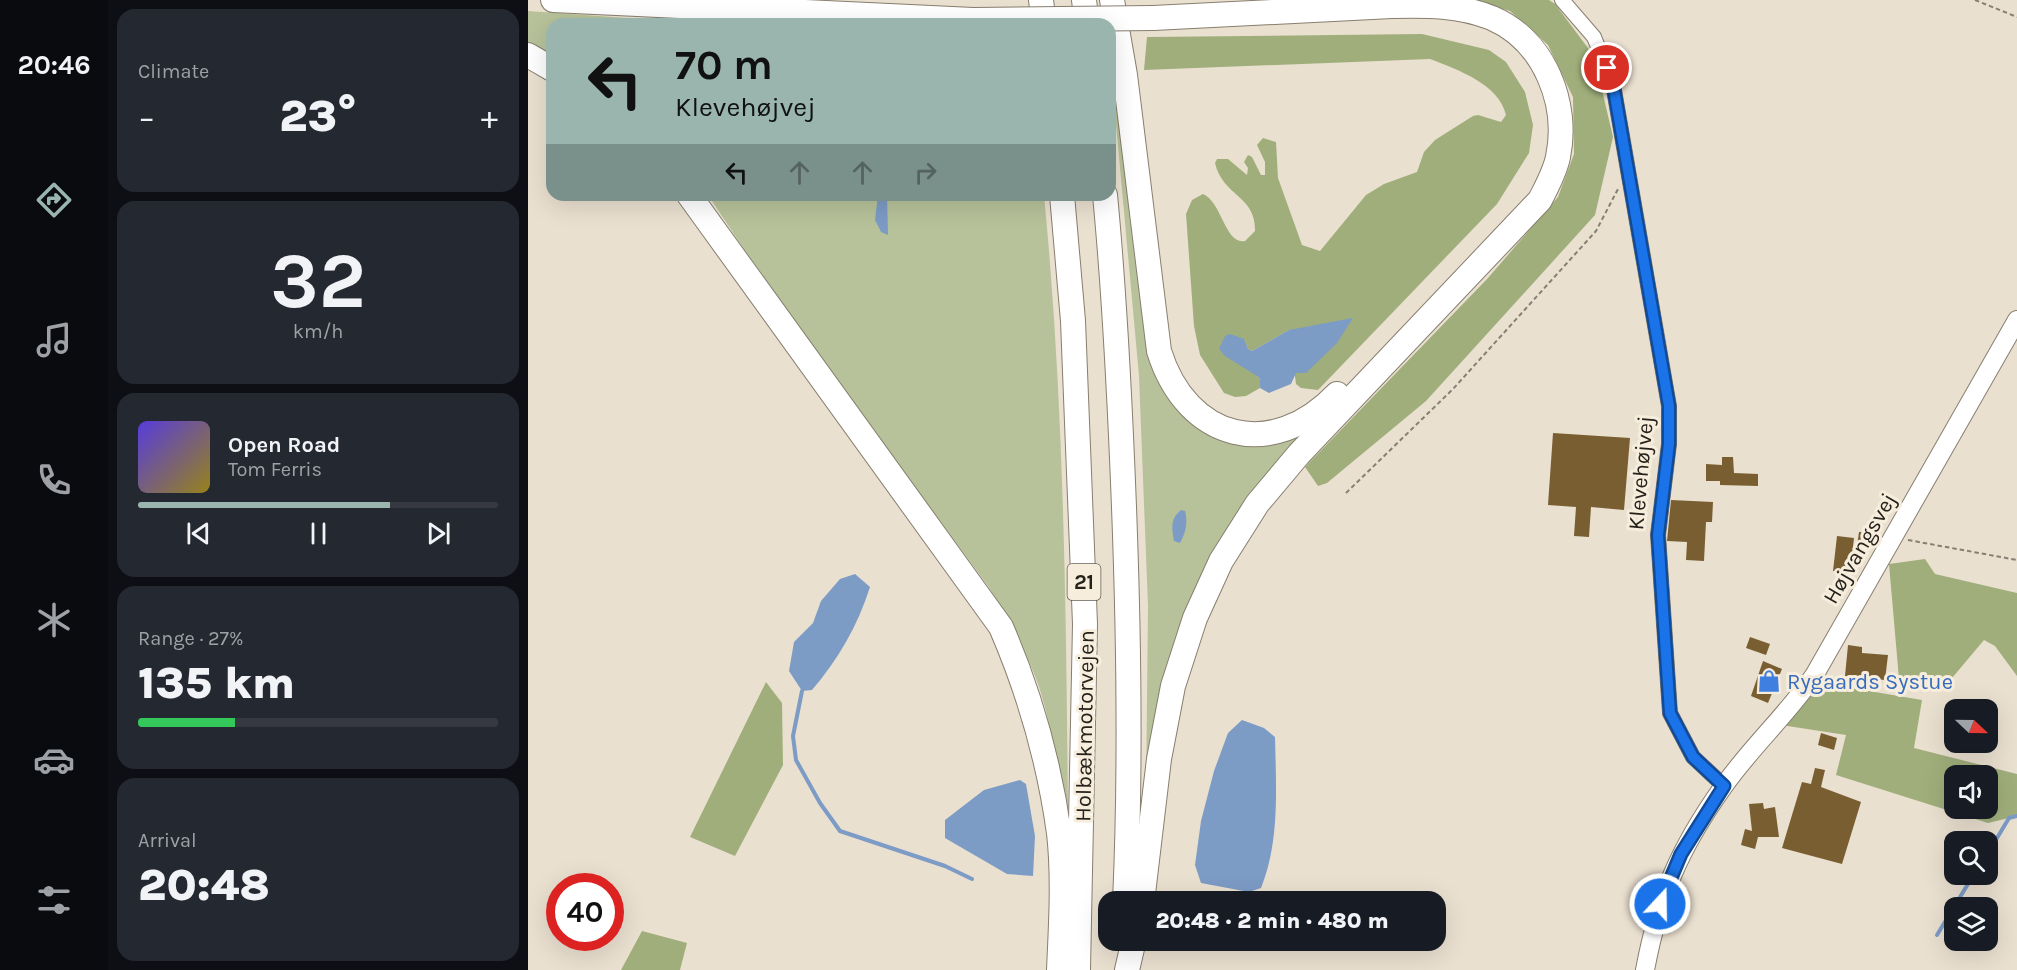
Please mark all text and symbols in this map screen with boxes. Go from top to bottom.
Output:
text: 70 m [675,40,773,90]
icon: left [576,42,654,120]
pin [1581,42,1632,93]
text: 20:46 [17,49,91,81]
icon: arrive [1590,51,1623,84]
text: Climate [138,60,209,83]
text: 23° [279,90,357,142]
text: Klevehøjvej [675,91,816,123]
text: − [138,98,155,136]
text: + [481,98,498,136]
icon: left [720,156,753,189]
icon: ahead [783,156,816,189]
icon: ahead [846,156,879,189]
icon: right [909,156,942,189]
icon: directions [33,179,75,221]
text: 32 [270,235,366,327]
icon: music [33,319,75,361]
text: km/h [293,320,343,343]
street label: Klevehøjvej [1623,415,1659,531]
text: Open Road [228,432,340,458]
text: Tom Ferris [228,458,322,481]
icon: phone [33,459,75,501]
street label: Højvangsvej [1818,489,1902,608]
icon: previous [182,517,215,550]
icon: pause [302,517,335,550]
icon: next [422,517,455,550]
road number: 21 [1068,564,1100,600]
icon: climate [33,599,75,641]
text: Range · 27% [138,627,243,650]
street label: Holbækmotorvejen [1070,630,1100,822]
text: 135 km [138,657,295,709]
shop icon: Rygaards Systue [1756,668,1782,694]
place label: Rygaards Systue [1787,669,1953,695]
north arrow [1944,699,1998,753]
map controls [1944,699,1998,951]
icon: car [33,739,75,781]
button: sound [1944,765,1998,819]
text: Arrival [138,829,197,852]
button: search [1944,831,1998,885]
text: 20:48 [138,859,270,911]
position arrow [1628,872,1692,936]
speed limit sign: 40 [546,873,624,951]
icon: filters [33,879,75,921]
button: layers [1944,897,1998,951]
text: 20:48 · 2 min · 480 m [1155,908,1389,934]

